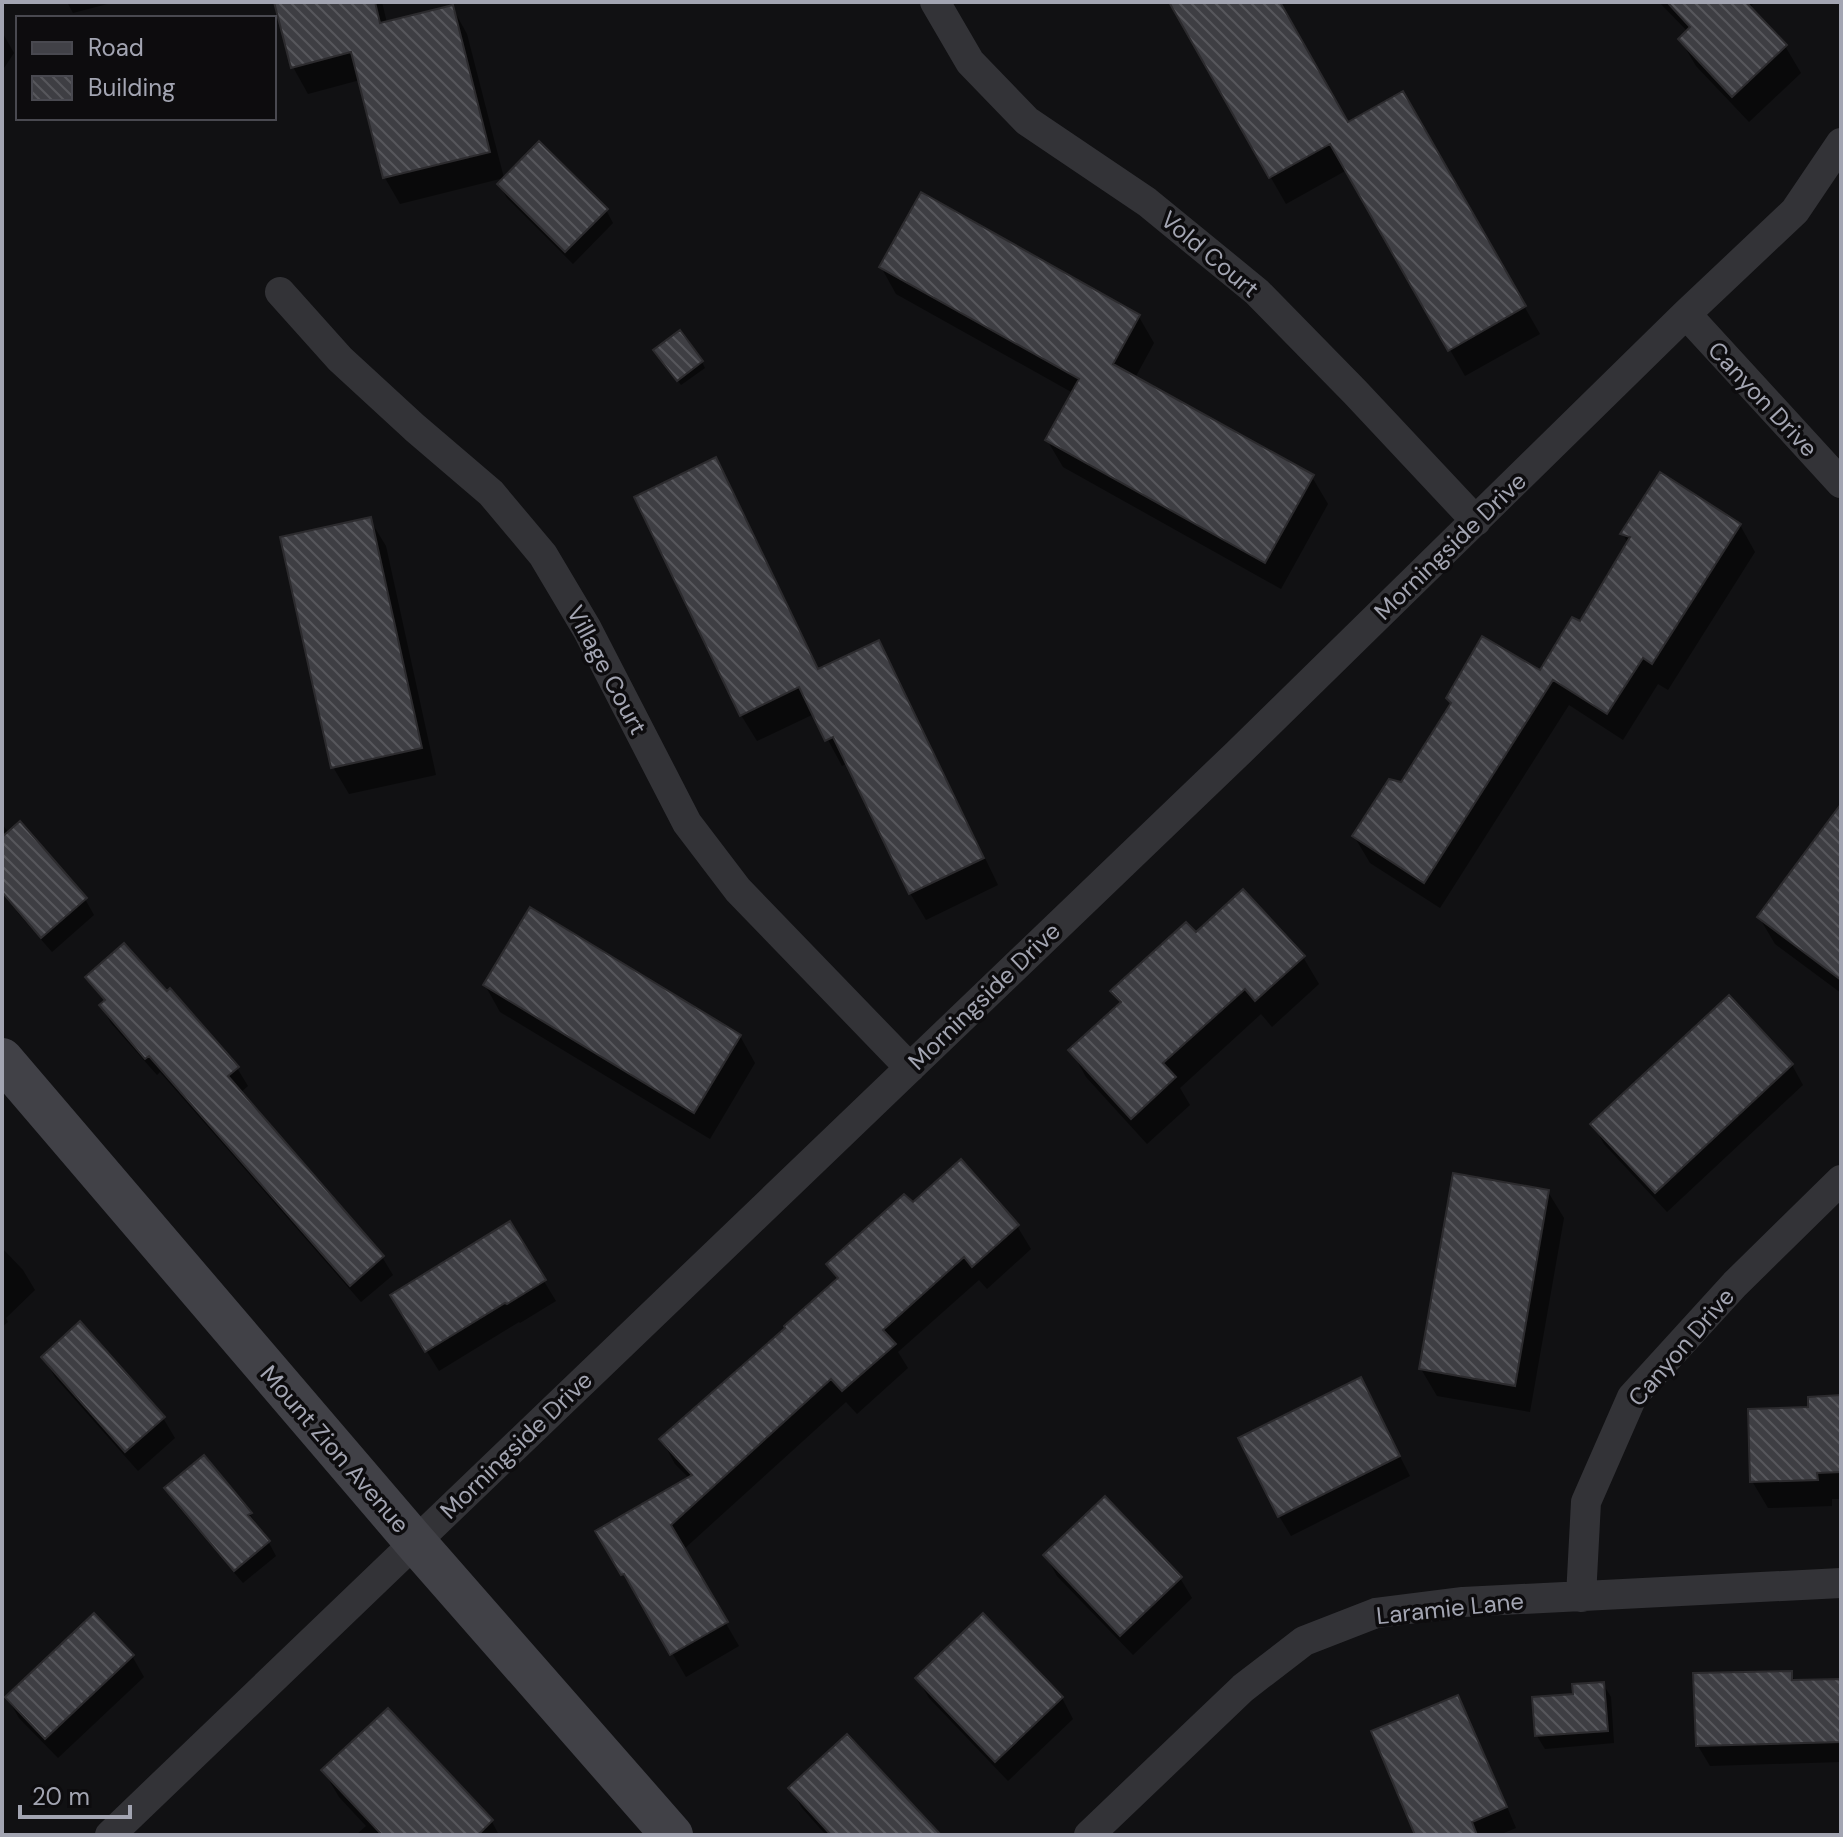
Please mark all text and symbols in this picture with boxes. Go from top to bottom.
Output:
legend [16,16,276,120]
text: Road [88,32,144,63]
text: Building [88,72,175,103]
street label: Vold Court [1154,204,1266,304]
street label: Canyon Drive [1701,335,1825,463]
street label: Morningside Drive [1367,465,1533,627]
street label: Village Court [560,600,654,740]
street label: Morningside Drive [901,915,1067,1077]
street label: Canyon Drive [1621,1281,1741,1413]
street label: Mount Zion Avenue [254,1359,416,1539]
street label: Morningside Drive [433,1364,599,1526]
street label: Laramie Lane [1375,1585,1525,1631]
scale bar [20,1769,130,1819]
text: 20 m [32,1781,90,1812]

